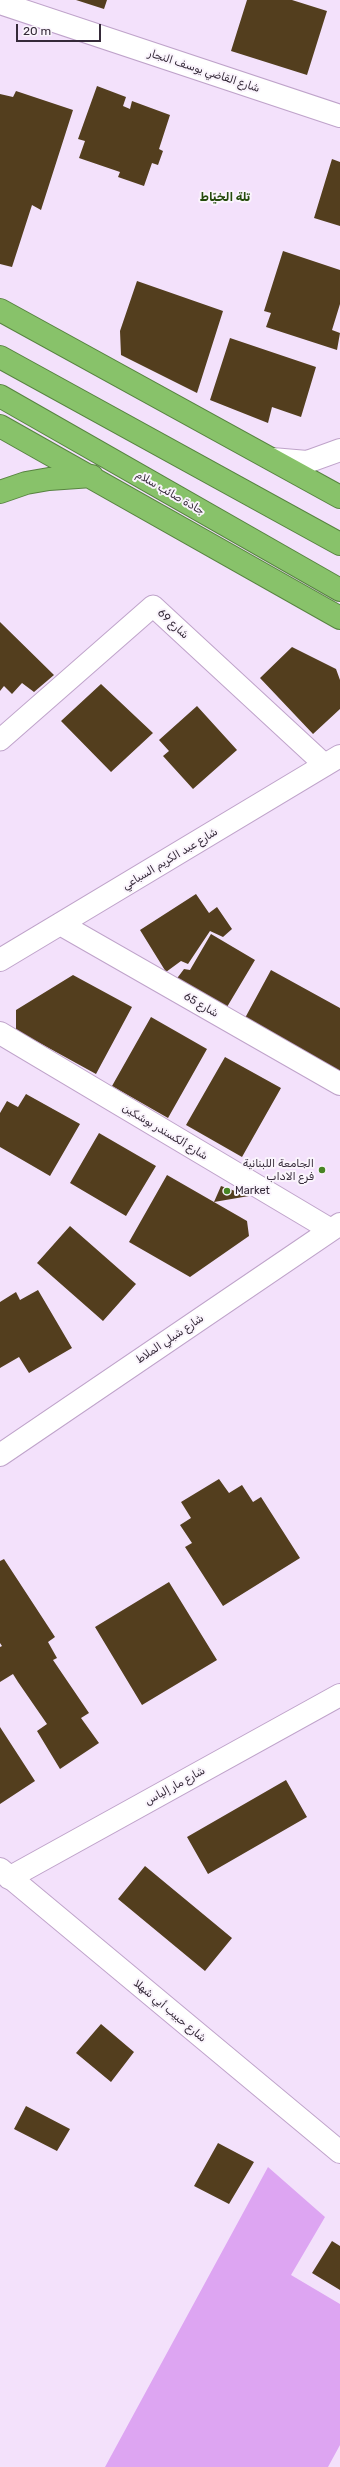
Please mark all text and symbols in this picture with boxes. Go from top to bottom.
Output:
scale bar [18,16,103,42]
text: 20 m [23,24,51,38]
street label: شارع القاضي يوسف النجار [147,47,261,95]
district label: تلة الخيّاط [200,191,250,205]
street label: جادة صائب سلام [133,468,207,518]
street label: شارع 69 [155,606,191,642]
street label: شارع عبد الكريم السباعي [120,825,220,893]
street label: شارع 65 [181,990,221,1020]
street label: شارع ألكسندر بوشكين [120,1101,210,1163]
place label: الجامعة اللبنانية فرع الاداب [243,1157,314,1183]
marker: الجامعة اللبنانية فرع الاداب [317,1165,327,1175]
place label: Market [235,1184,270,1198]
marker: Market [222,1186,232,1196]
street label: شارع شبلي الملاط [134,1312,206,1366]
street label: شارع مار إلياس [143,1764,207,1808]
street label: شارع حبيب أبي شهلا [131,1977,209,2045]

